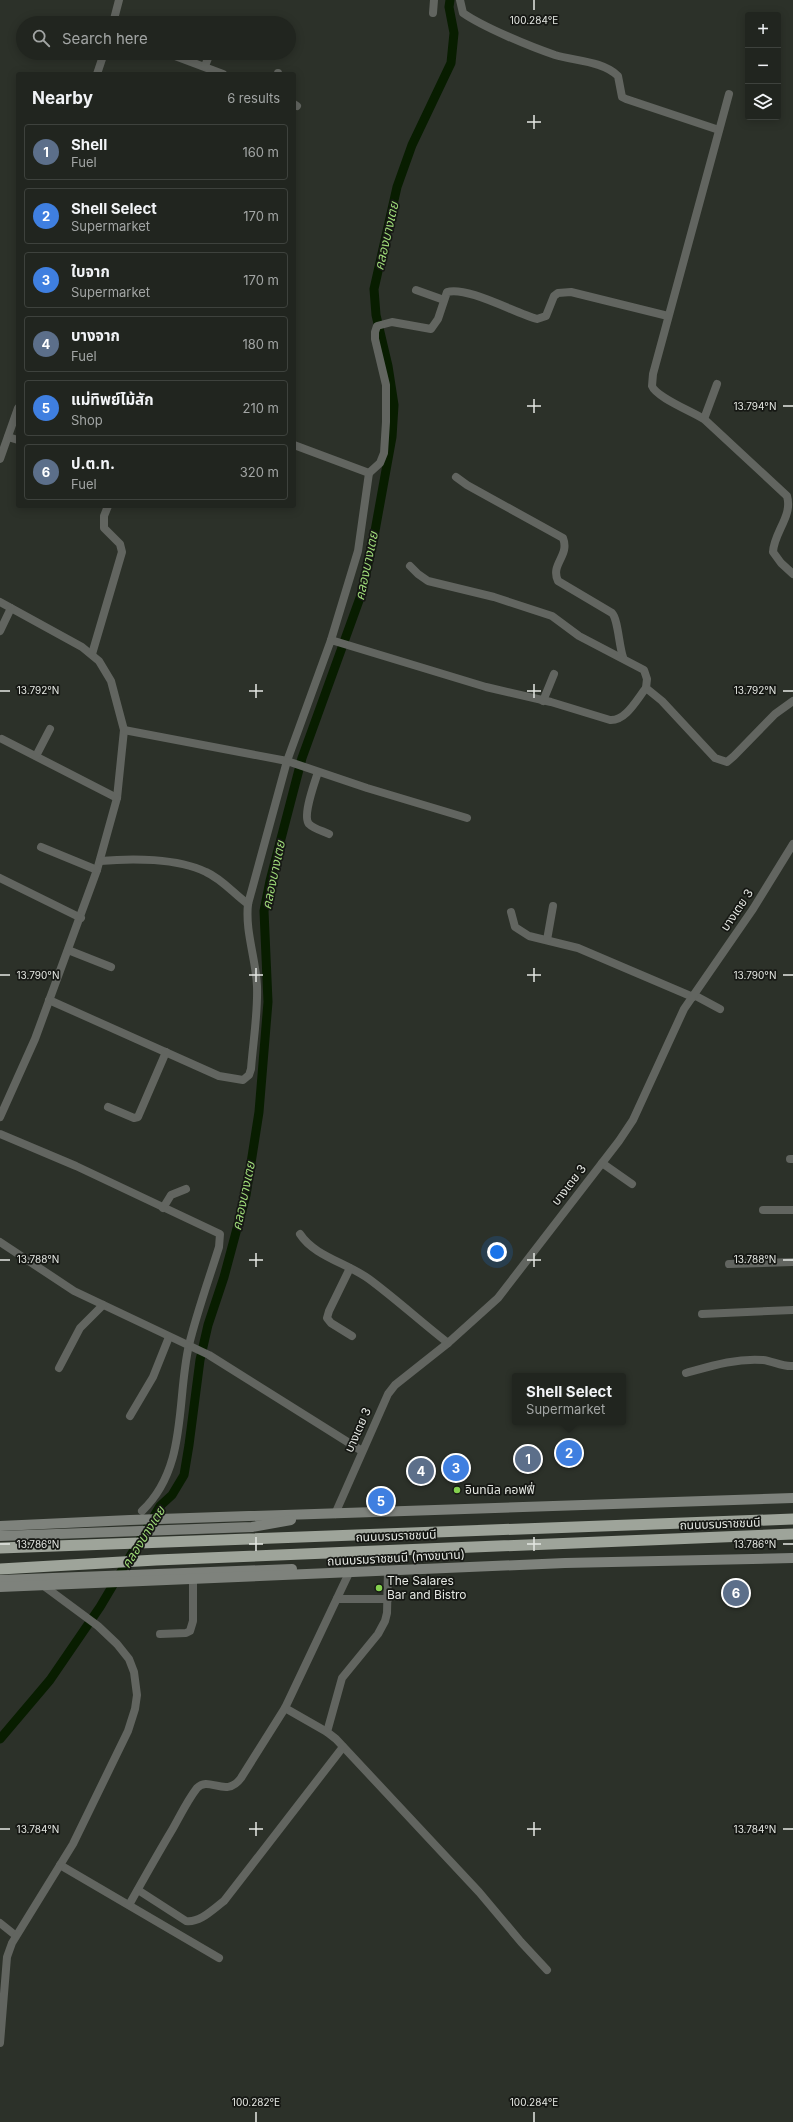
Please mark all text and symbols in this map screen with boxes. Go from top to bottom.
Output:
map controls [745,12,781,120]
button: + [745,12,781,48]
text: 100.284°E [510,14,558,26]
search box [16,16,296,60]
icon: search [30,27,52,49]
text: Search here [62,29,148,48]
button: − [745,48,781,84]
button: layers [745,84,781,120]
text: Nearby [32,88,93,108]
text: 6 results [227,90,280,106]
text: Shell [71,135,107,154]
text: 1 [43,144,49,160]
text: 160 m [242,144,279,160]
text: Fuel [71,154,97,170]
text: Shell Select [71,199,157,218]
water label: คลองบางเตย [370,199,402,272]
text: 2 [42,208,50,224]
text: 170 m [243,208,279,224]
text: Supermarket [71,218,150,234]
text: ใบจาก [71,262,110,281]
text: 3 [42,272,50,288]
text: 170 m [243,272,279,288]
text: Supermarket [71,284,150,300]
text: บางจาก [71,326,120,345]
text: 4 [42,336,50,352]
text: 180 m [242,336,279,352]
text: Fuel [71,348,97,364]
text: แม่ทิพย์ไม้สัก [71,390,154,409]
text: 5 [42,400,50,416]
text: 210 m [243,400,279,416]
text: 13.794°N [734,400,776,412]
text: Shop [71,412,103,428]
text: ป.ต.ท. [71,454,115,473]
text: 6 [42,464,50,480]
text: 320 m [240,464,279,480]
text: Fuel [71,476,97,492]
water label: คลองบางเตย [351,529,381,602]
text: 13.792°N [17,684,59,696]
text: 13.792°N [734,684,776,696]
water label: คลองบางเตย [258,838,288,911]
street label: บางเตย 3 [717,886,756,934]
text: 13.790°N [17,969,59,981]
text: 13.790°N [734,969,776,981]
water label: คลองบางเตย [228,1159,258,1232]
street label: บางเตย 3 [548,1161,589,1208]
your location [487,1242,507,1262]
text: 13.788°N [17,1253,59,1265]
text: 13.788°N [734,1253,776,1265]
popup [512,1373,626,1425]
text: Shell Select [526,1382,612,1401]
text: Supermarket [526,1401,605,1417]
street label: บางเตย 3 [341,1405,374,1455]
pin: 2 [556,1438,582,1468]
pin: 1 [515,1444,541,1474]
pin: 3 [443,1453,469,1483]
pin: 4 [408,1456,434,1486]
place label: อินทนิล คอฟฟี่ [465,1481,535,1497]
marker: อินทนิล คอฟฟี่ [452,1485,462,1495]
pin: 5 [368,1486,394,1516]
water label: คลองบางเตย [118,1502,169,1571]
street label: ถนนบรมราชชนนี [679,1515,761,1532]
street label: ถนนบรมราชชนนี [355,1527,437,1544]
text: 13.786°N [17,1538,59,1550]
text: 13.786°N [734,1538,776,1550]
street label: ถนนบรมราชชนนี (ทางขนาน) [327,1546,465,1569]
place label: The Salares Bar and Bistro [387,1573,467,1602]
pin: 6 [723,1578,749,1608]
marker: The Salares Bar and Bistro [374,1583,384,1593]
text: 13.784°N [17,1823,59,1835]
text: 13.784°N [734,1823,776,1835]
text: 100.282°E [232,2096,280,2108]
text: 100.284°E [510,2096,558,2108]

